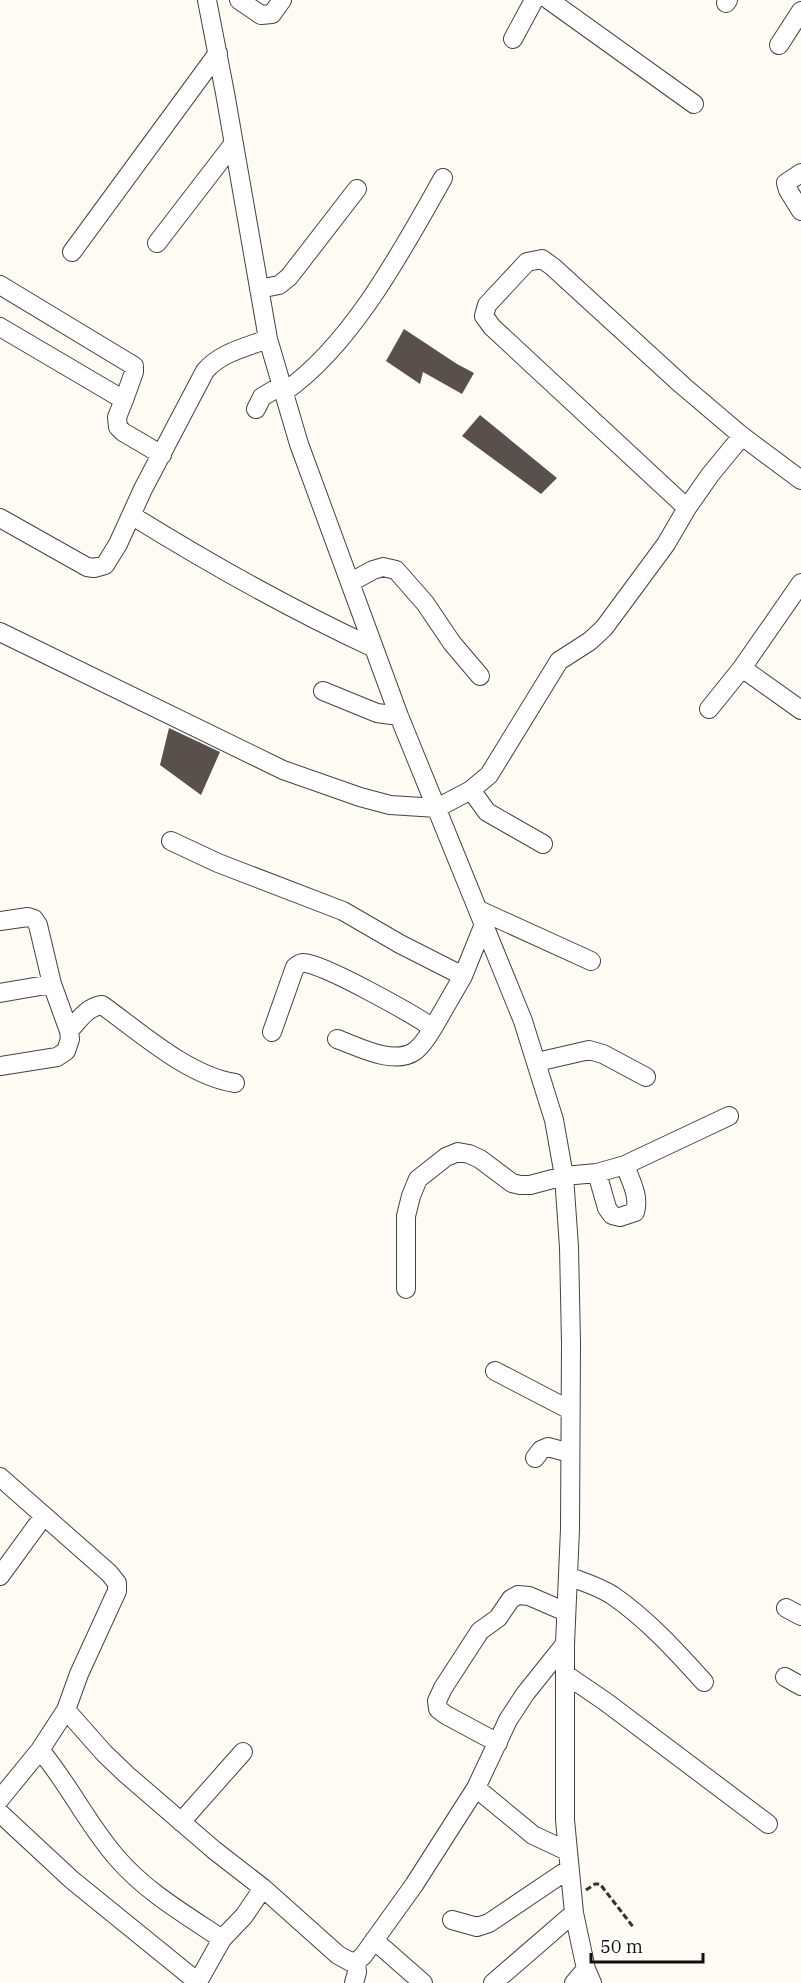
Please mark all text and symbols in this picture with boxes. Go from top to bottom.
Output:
scale bar [591,1926,704,1964]
text: 50 m [600,1935,643,1958]

